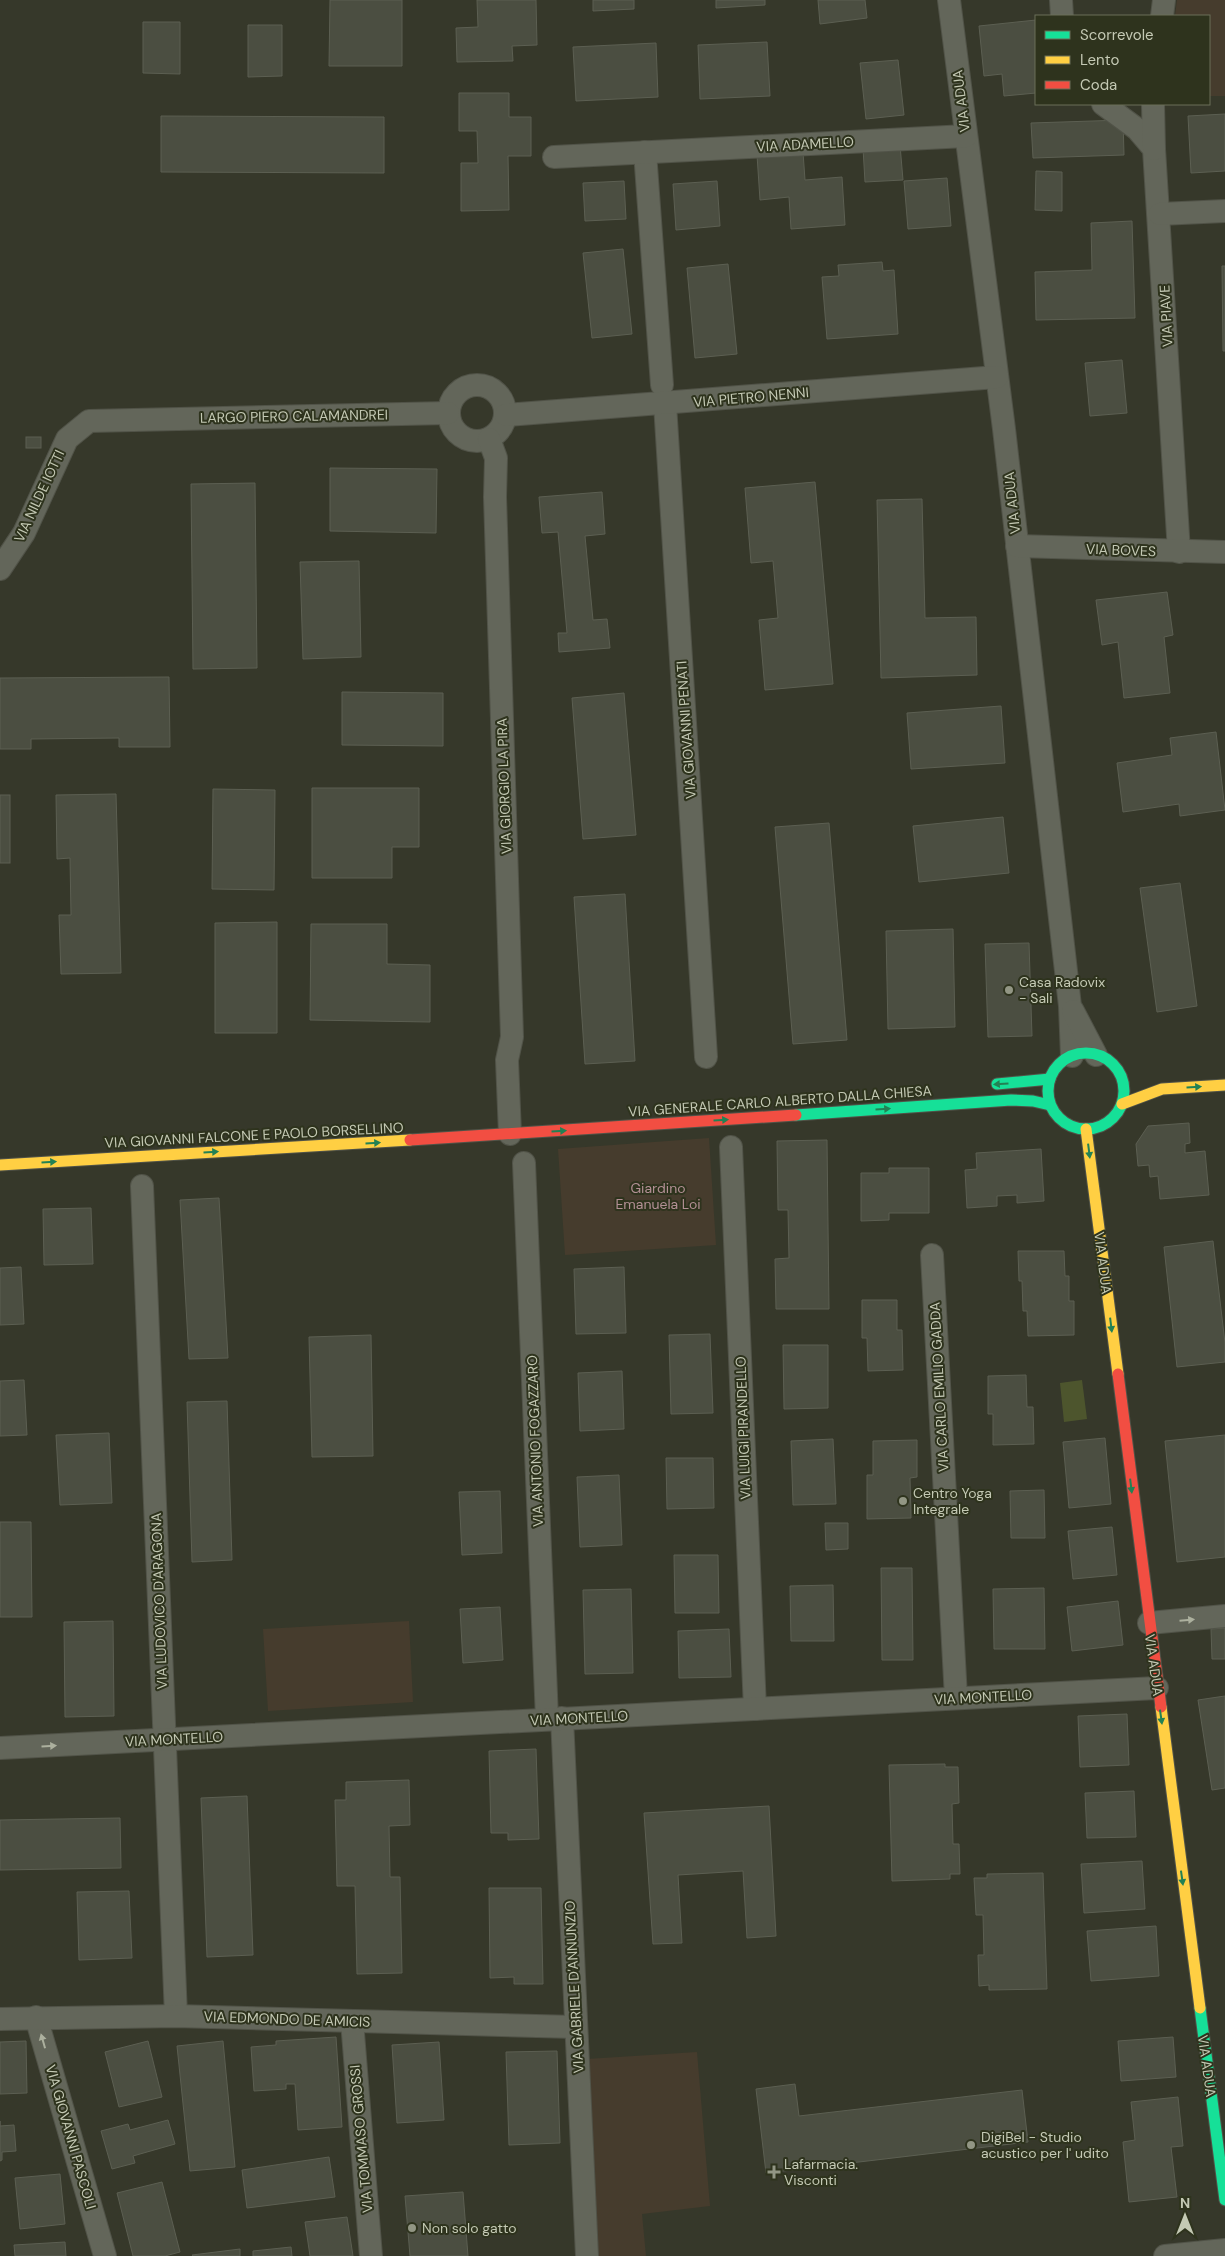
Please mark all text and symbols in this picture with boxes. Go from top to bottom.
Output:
legend [1035,15,1210,105]
text: Scorrevole [1080,25,1154,45]
text: Lento [1080,50,1119,70]
street label: VIA ADUA [948,69,974,133]
text: Coda [1080,75,1117,95]
street label: VIA ADAMELLO [756,132,854,156]
street label: VIA PIAVE [1155,284,1177,348]
street label: VIA PIETRO NENNI [692,383,810,411]
street label: LARGO PIERO CALAMANDREI [200,405,388,427]
street label: VIA NILDE IOTTI [10,447,68,545]
street label: VIA ADUA [1000,471,1024,535]
street label: VIA BOVES [1086,540,1156,560]
street label: VIA GIOVANNI PENATI [672,660,700,800]
street label: VIA GIORGIO LA PIRA [493,717,515,855]
place label: Casa Radovix - Sali [1019,973,1105,1007]
marker: Casa Radovix - Sali [1003,984,1015,996]
street label: VIA GENERALE CARLO ALBERTO DALLA CHIESA [628,1081,932,1121]
one-way arrow [993,1081,1009,1089]
one-way arrow [1186,1083,1202,1091]
one-way arrow [876,1105,892,1113]
one-way arrow [713,1116,729,1124]
street label: VIA GIOVANNI FALCONE E PAOLO BORSELLINO [104,1118,404,1152]
one-way arrow [551,1126,567,1134]
one-way arrow [365,1138,381,1146]
one-way arrow [1085,1143,1093,1159]
one-way arrow [203,1148,219,1156]
one-way arrow [41,1158,57,1166]
park label: Giardino Emanuela Loi [615,1179,701,1213]
street label: VIA ADUA [1090,1231,1116,1295]
street label: VIA CARLO EMILIO GADDA [926,1302,952,1472]
one-way arrow [1107,1317,1115,1333]
street label: VIA ANTONIO FOGAZZARO [523,1355,547,1527]
street label: VIA LUIGI PIRANDELLO [731,1356,755,1500]
one-way arrow [1128,1478,1136,1494]
place label: Centro Yoga Integrale [913,1484,992,1518]
marker: Centro Yoga Integrale [897,1495,909,1507]
street label: VIA LUDOVICO D'ARAGONA [147,1512,171,1690]
one-way arrow [1179,1615,1195,1623]
street label: VIA ADUA [1141,1633,1167,1697]
street label: VIA MONTELLO [933,1685,1033,1709]
street label: VIA MONTELLO [529,1706,629,1730]
one-way arrow [1157,1709,1165,1725]
street label: VIA MONTELLO [124,1727,224,1751]
one-way arrow [41,1741,57,1749]
one-way arrow [1179,1870,1187,1886]
street label: VIA GABRIELE D'ANNUNZIO [560,1900,588,2074]
street label: VIA EDMONDO DE AMICIS [203,2007,371,2031]
one-way arrow [39,2033,47,2048]
street label: VIA ADUA [1194,2034,1220,2098]
street label: VIA GIOVANNI PASCOLI [42,2063,100,2211]
street label: VIA TOMMASO GROSSI [346,2064,376,2214]
place label: DigiBel - Studio acustico per l' udito [981,2128,1109,2162]
marker: DigiBel - Studio acustico per l' udito [965,2139,977,2151]
place label: Lafarmacia. Visconti [784,2155,858,2189]
marker: Lafarmacia. Visconti [768,2166,780,2178]
north arrow [1160,2191,1210,2241]
text: N [1180,2194,1190,2212]
place label: Non solo gatto [422,2219,517,2237]
marker: Non solo gatto [406,2222,418,2234]

